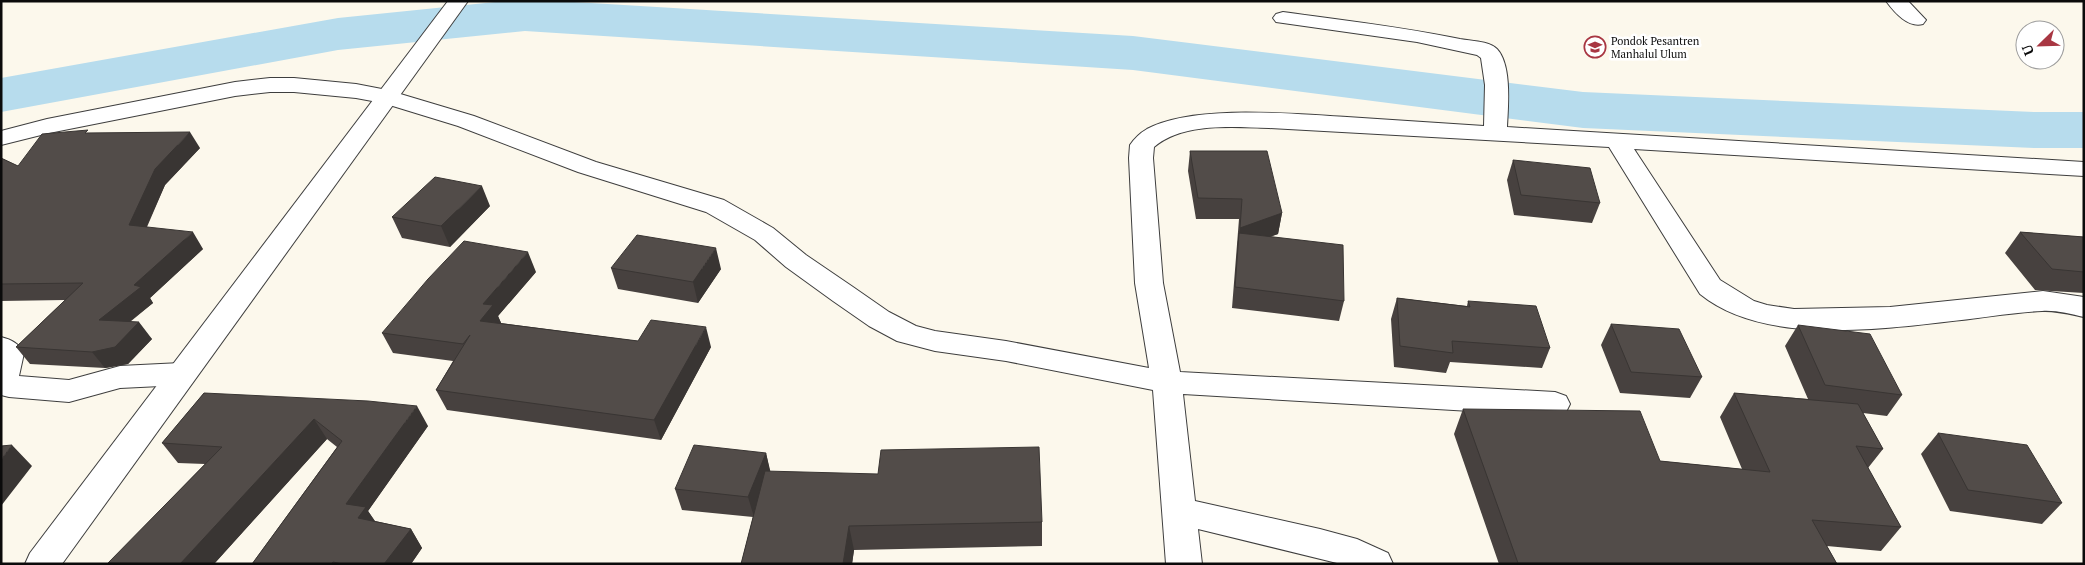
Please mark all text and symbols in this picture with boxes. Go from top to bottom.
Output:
north arrow [2015,20,2065,70]
place label: Pondok Pesantren Manhalul Ulum [1611,34,1700,61]
school or university icon: Pondok Pesantren Manhalul Ulum [1583,35,1607,59]
text: U [2017,42,2038,59]

